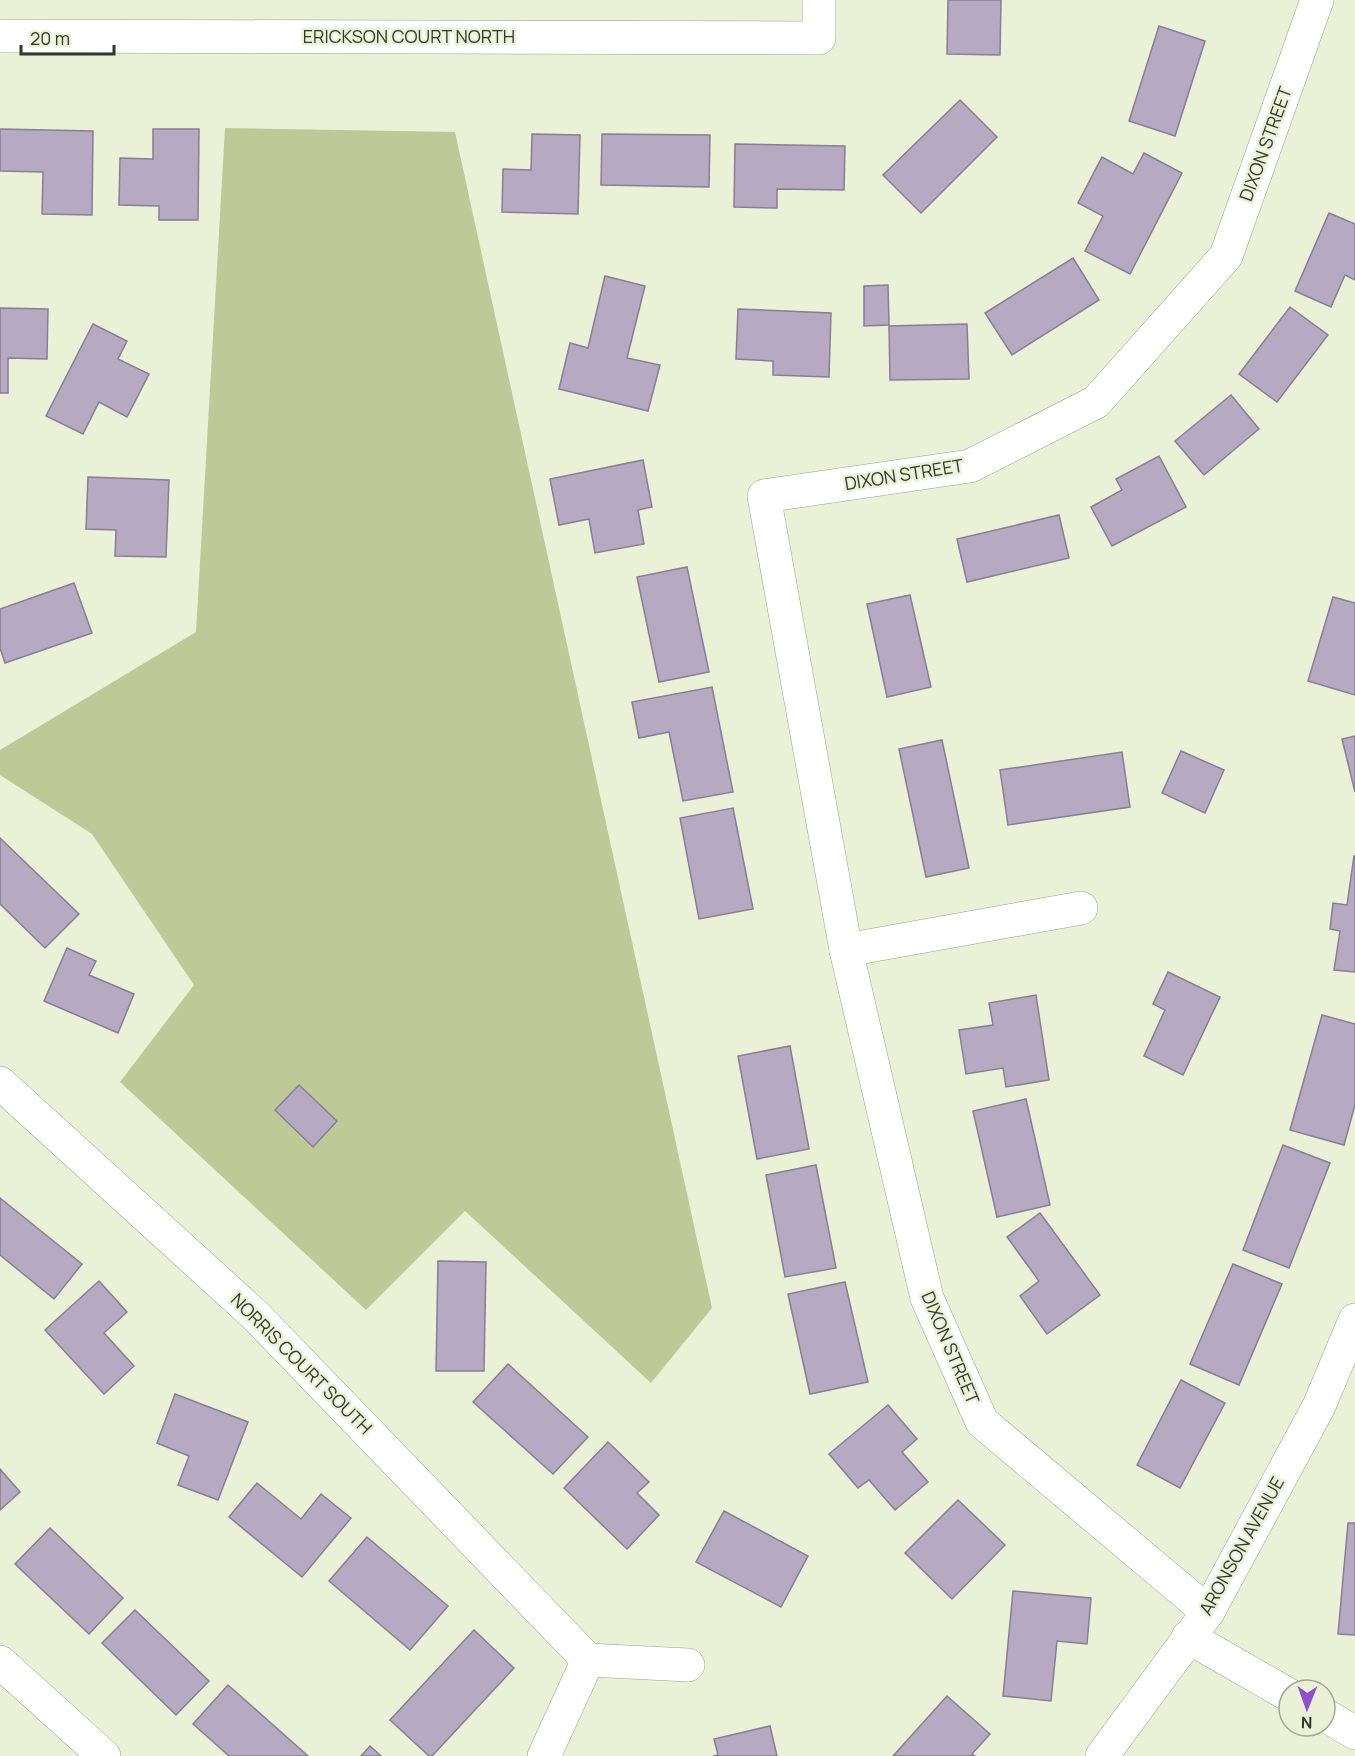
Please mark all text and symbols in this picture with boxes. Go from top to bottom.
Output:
scale bar [21,18,114,56]
street label: ERICKSON COURT NORTH [303,24,515,48]
text: 20 m [30,26,70,50]
street label: DIXON STREET [1233,83,1297,204]
street label: DIXON STREET [843,453,965,495]
street label: NORRIS COURT SOUTH [226,1287,378,1439]
street label: DIXON STREET [916,1288,986,1408]
street label: ARONSON AVENUE [1193,1472,1289,1619]
north arrow [1277,1678,1337,1738]
text: N [1301,1712,1313,1734]

